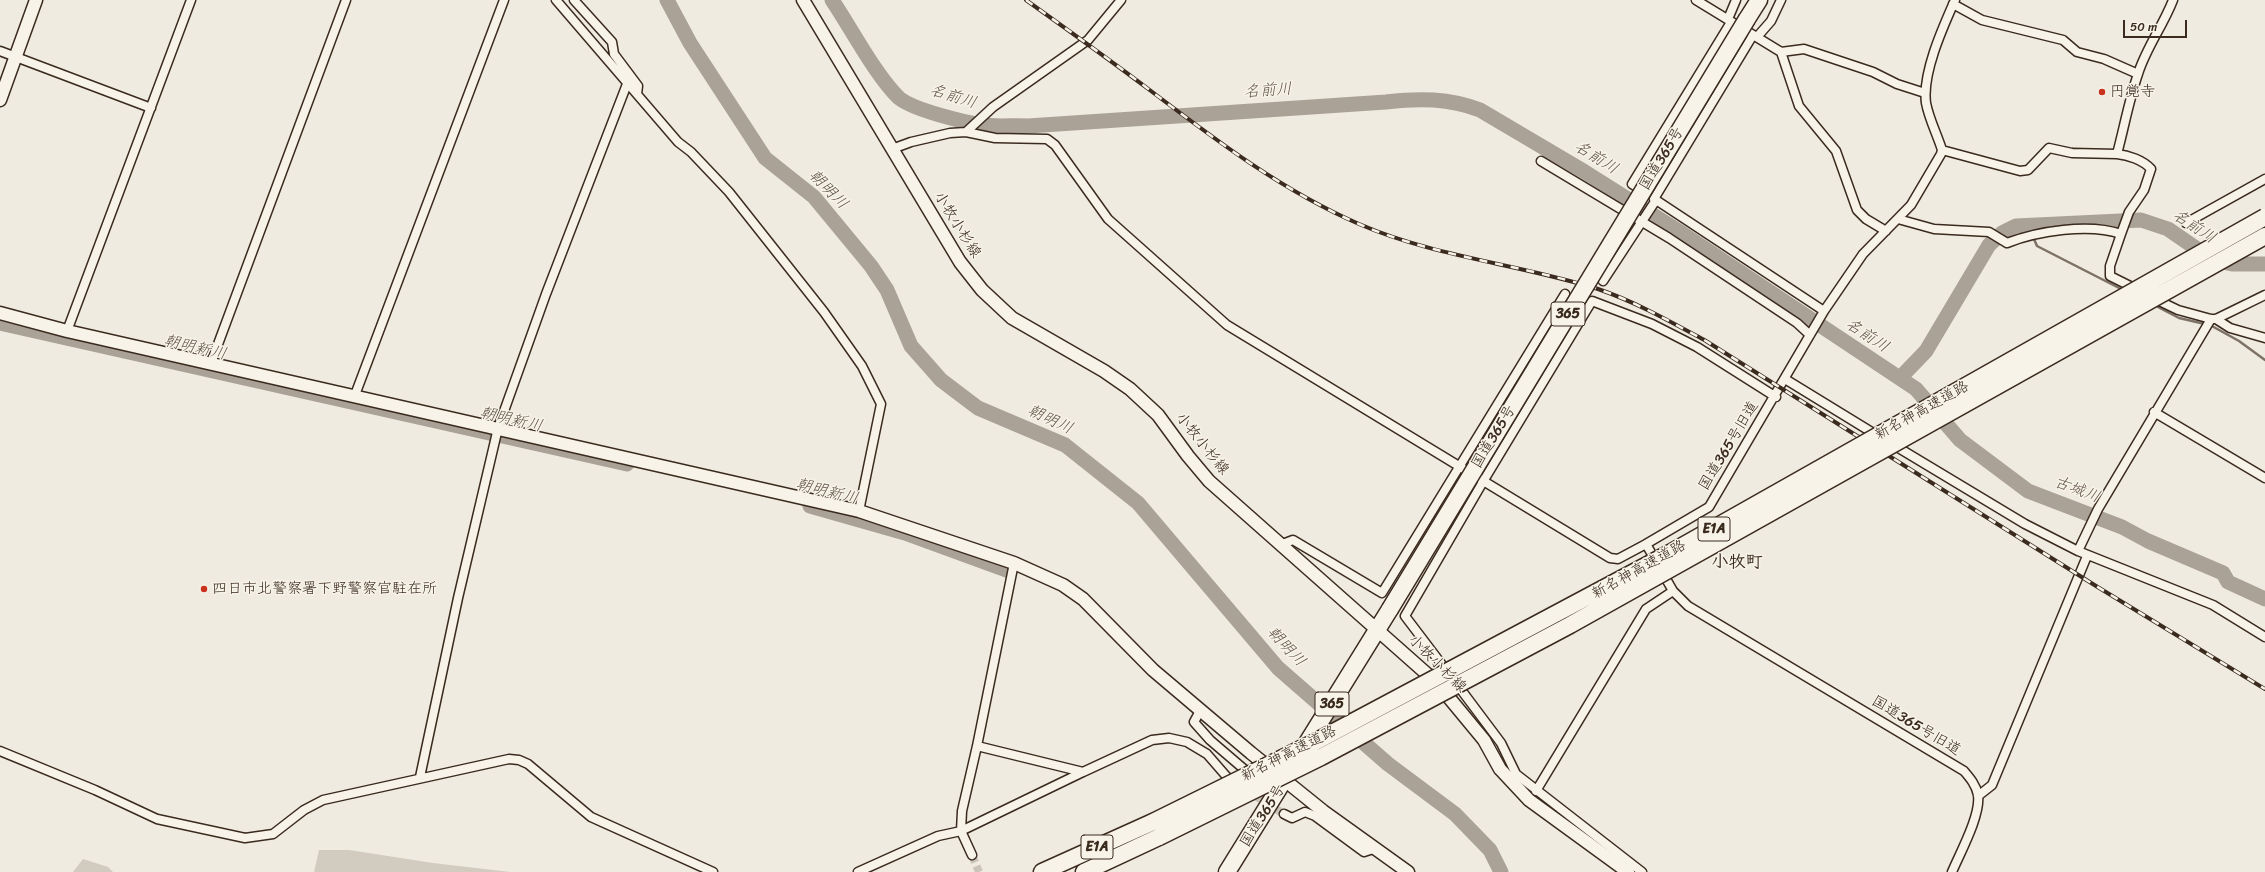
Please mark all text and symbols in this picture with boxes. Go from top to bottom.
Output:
scale bar [2125,12,2189,38]
text: 50 m [2130,16,2157,38]
water label: 名前川 [1243,80,1293,102]
water label: 名前川 [927,81,979,113]
place label: 円覚寺 [2110,83,2155,101]
marker: 円覚寺 [2097,87,2107,97]
street label: 国道365号 [1636,124,1688,194]
water label: 名前川 [1571,137,1621,179]
water label: 朝明川 [804,166,852,214]
street label: 小牧小杉線 [929,188,985,262]
water label: 名前川 [2169,206,2219,248]
road number: 365 [1551,302,1585,326]
water label: 名前川 [1842,315,1892,357]
water label: 朝明新川 [162,331,228,365]
street label: 新名神高速道路 [1872,378,1972,444]
street label: 国道365号旧道 [1695,398,1763,494]
water label: 朝明川 [1024,401,1076,439]
street label: 国道365号 [1468,402,1520,472]
water label: 朝明新川 [478,403,544,437]
street label: 小牧小杉線 [1171,409,1233,479]
water label: 古城川 [2051,472,2103,508]
water label: 朝明新川 [794,475,860,509]
road number: E1A [1698,517,1730,541]
street label: 新名神高速道路 [1589,537,1689,603]
district label: 小牧町 [1712,553,1762,573]
place label: 四日市北警察署下野警察官駐在所 [212,580,437,598]
marker: 四日市北警察署下野警察官駐在所 [199,584,209,594]
water label: 朝明川 [1263,623,1309,671]
street label: 小牧小杉線 [1404,631,1470,697]
road number: 365 [1315,692,1349,716]
street label: 国道365号旧道 [1868,692,1964,760]
street label: 新名神高速道路 [1238,722,1340,786]
street label: 国道365号 [1237,781,1289,851]
road number: E1A [1081,835,1113,859]

